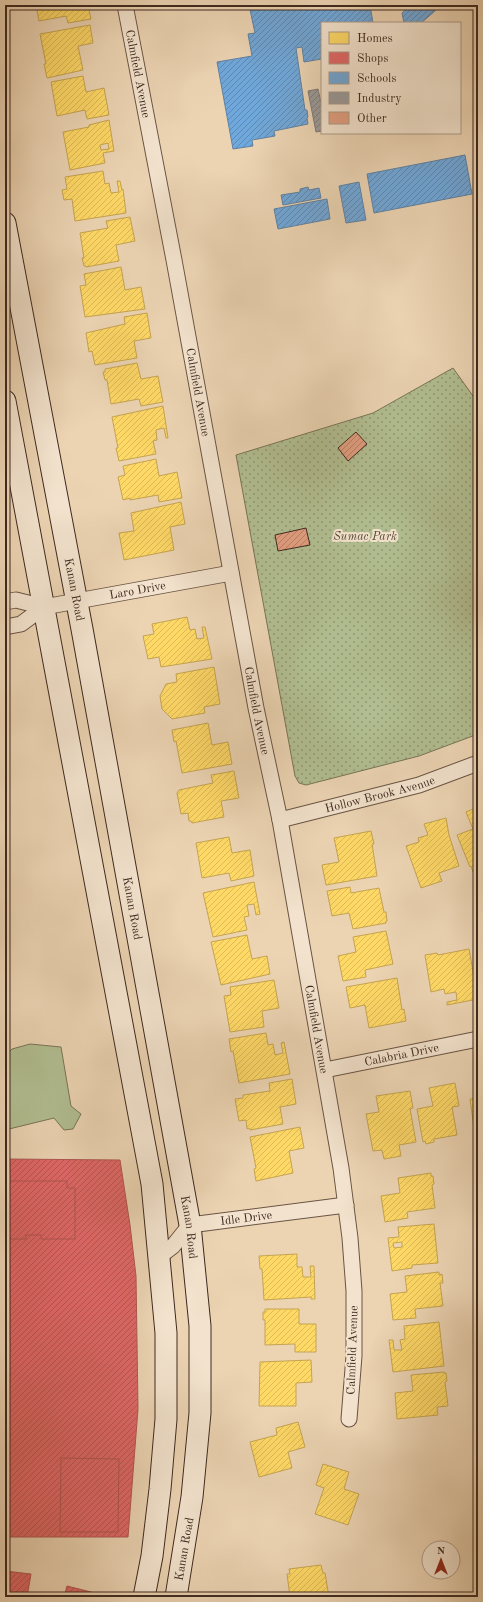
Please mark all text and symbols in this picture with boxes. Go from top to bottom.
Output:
legend [321,22,461,134]
street label: Calmfield Avenue [123,29,152,120]
text: Homes [357,33,393,45]
text: Shops [357,53,388,65]
text: Schools [357,73,397,85]
text: Industry [357,93,402,105]
text: Other [357,113,387,125]
street label: Calmfield Avenue [183,347,211,438]
park label: Sumac Park [333,531,397,543]
street label: Kanan Road [62,557,85,622]
street label: Laro Drive [108,580,167,602]
street label: Calmfield Avenue [242,666,271,757]
street label: Hollow Brook Avenue [324,774,437,815]
street label: Kanan Road [120,876,143,941]
street label: Calmfield Avenue [302,984,329,1075]
street label: Calabria Drive [363,1042,440,1069]
street label: Kanan Road [178,1195,198,1260]
street label: Idle Drive [220,1209,273,1228]
street label: Calmfield Avenue [345,1305,361,1395]
street label: Kanan Road [174,1517,196,1582]
north arrow [421,1540,461,1580]
text: N [437,1546,446,1557]

